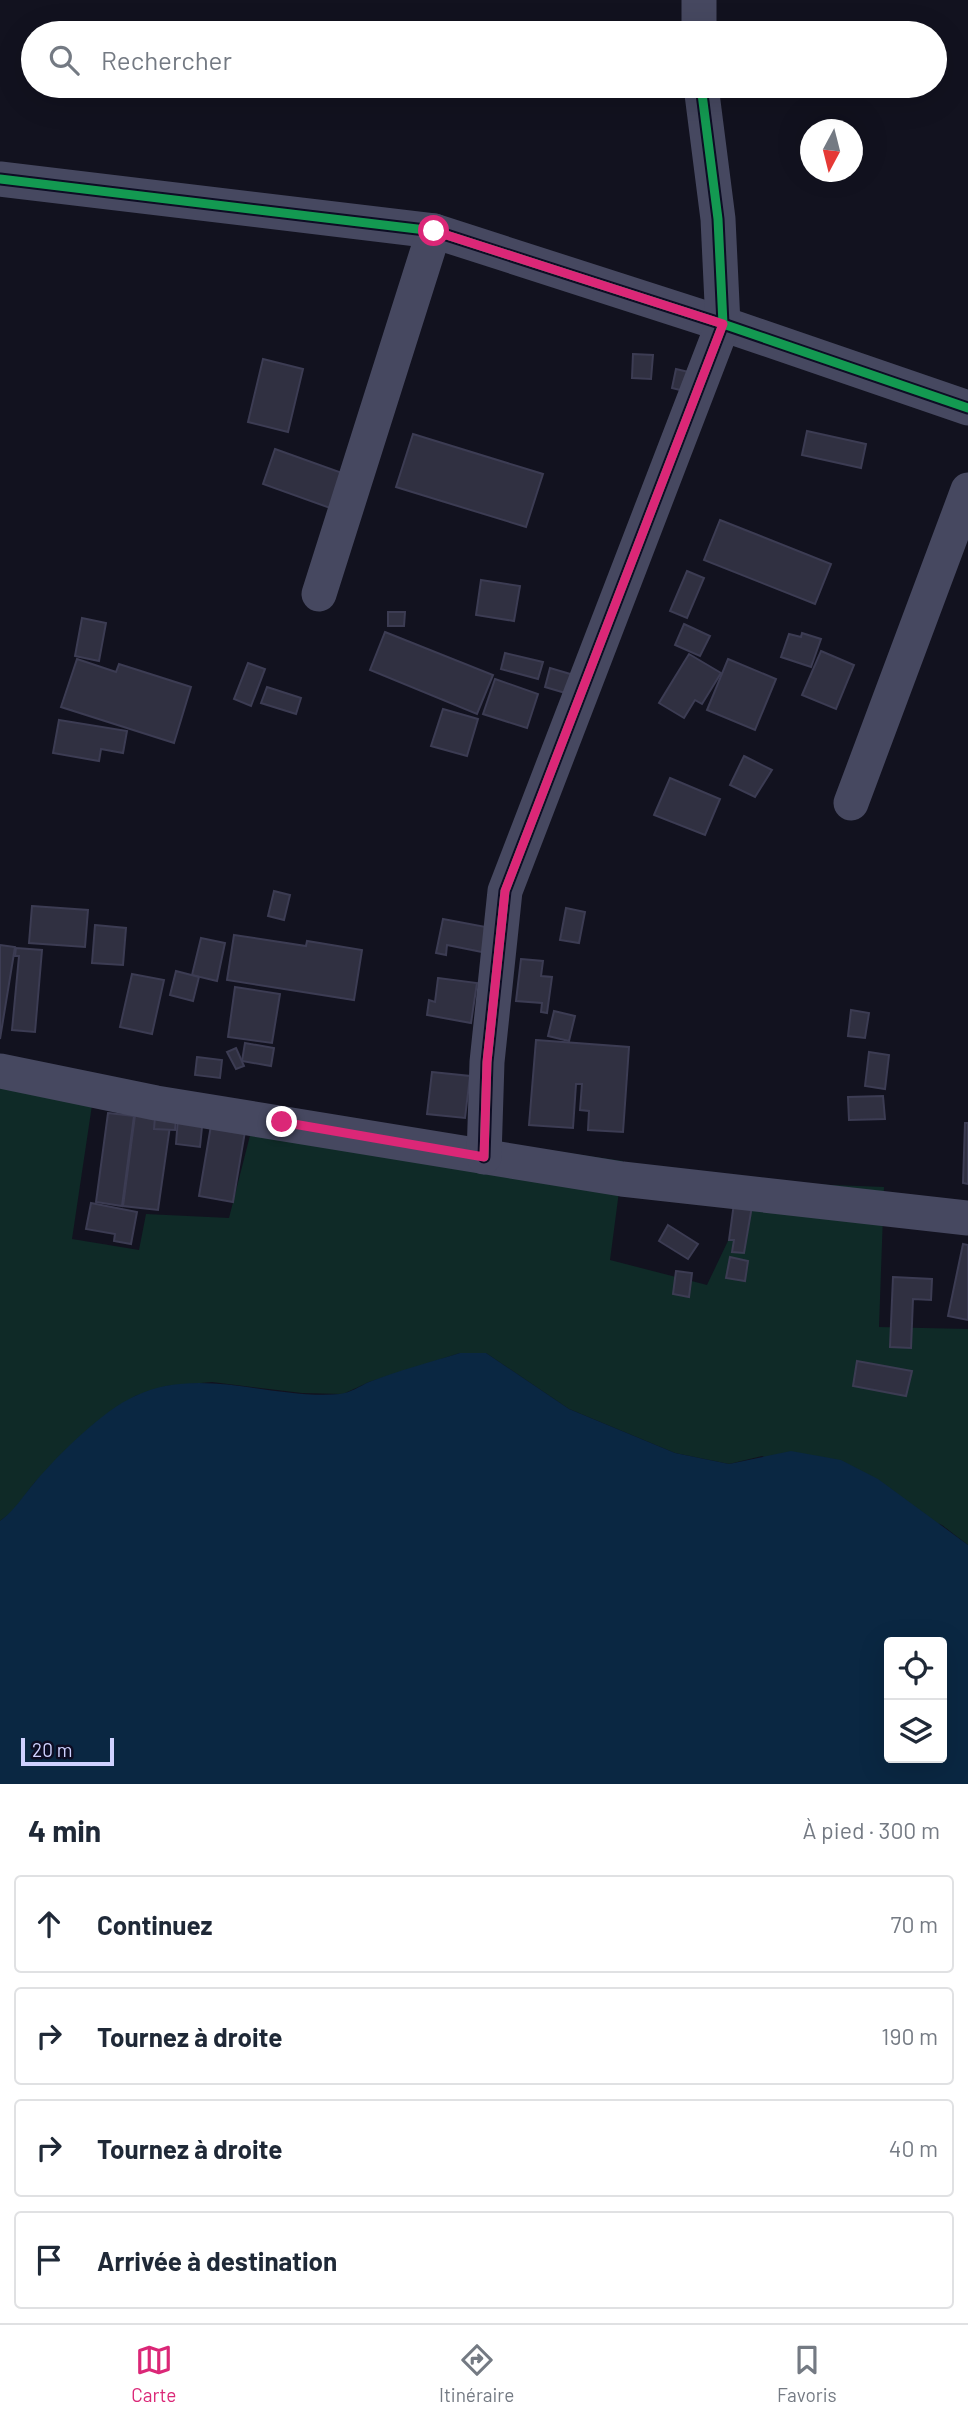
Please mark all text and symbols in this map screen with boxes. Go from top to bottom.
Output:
search box [21,21,947,98]
icon: search [45,41,83,79]
text: Rechercher [101,44,232,75]
north arrow [800,119,863,182]
route start [418,215,449,246]
route end [266,1106,297,1137]
map controls [884,1637,947,1763]
button: locate [884,1637,947,1700]
button: layers [884,1700,947,1763]
scale bar [21,1735,114,1767]
text: 20 m [32,1738,72,1761]
text: 4 min [28,1812,101,1848]
text: À pied · 300 m [803,1816,940,1844]
icon: ahead [30,1905,68,1943]
text: Continuez [97,1909,213,1940]
text: 70 m [891,1910,938,1938]
icon: right [30,2017,68,2055]
text: Tournez à droite [97,2021,282,2052]
text: 190 m [881,2022,938,2050]
icon: right [30,2129,68,2167]
text: Tournez à droite [97,2133,282,2164]
text: 40 m [889,2134,938,2162]
icon: arrive [30,2241,68,2279]
text: Arrivée à destination [97,2245,337,2276]
tab: Carte [131,2341,176,2406]
tab: Itinéraire [439,2341,514,2406]
tab: Favoris [777,2341,837,2406]

